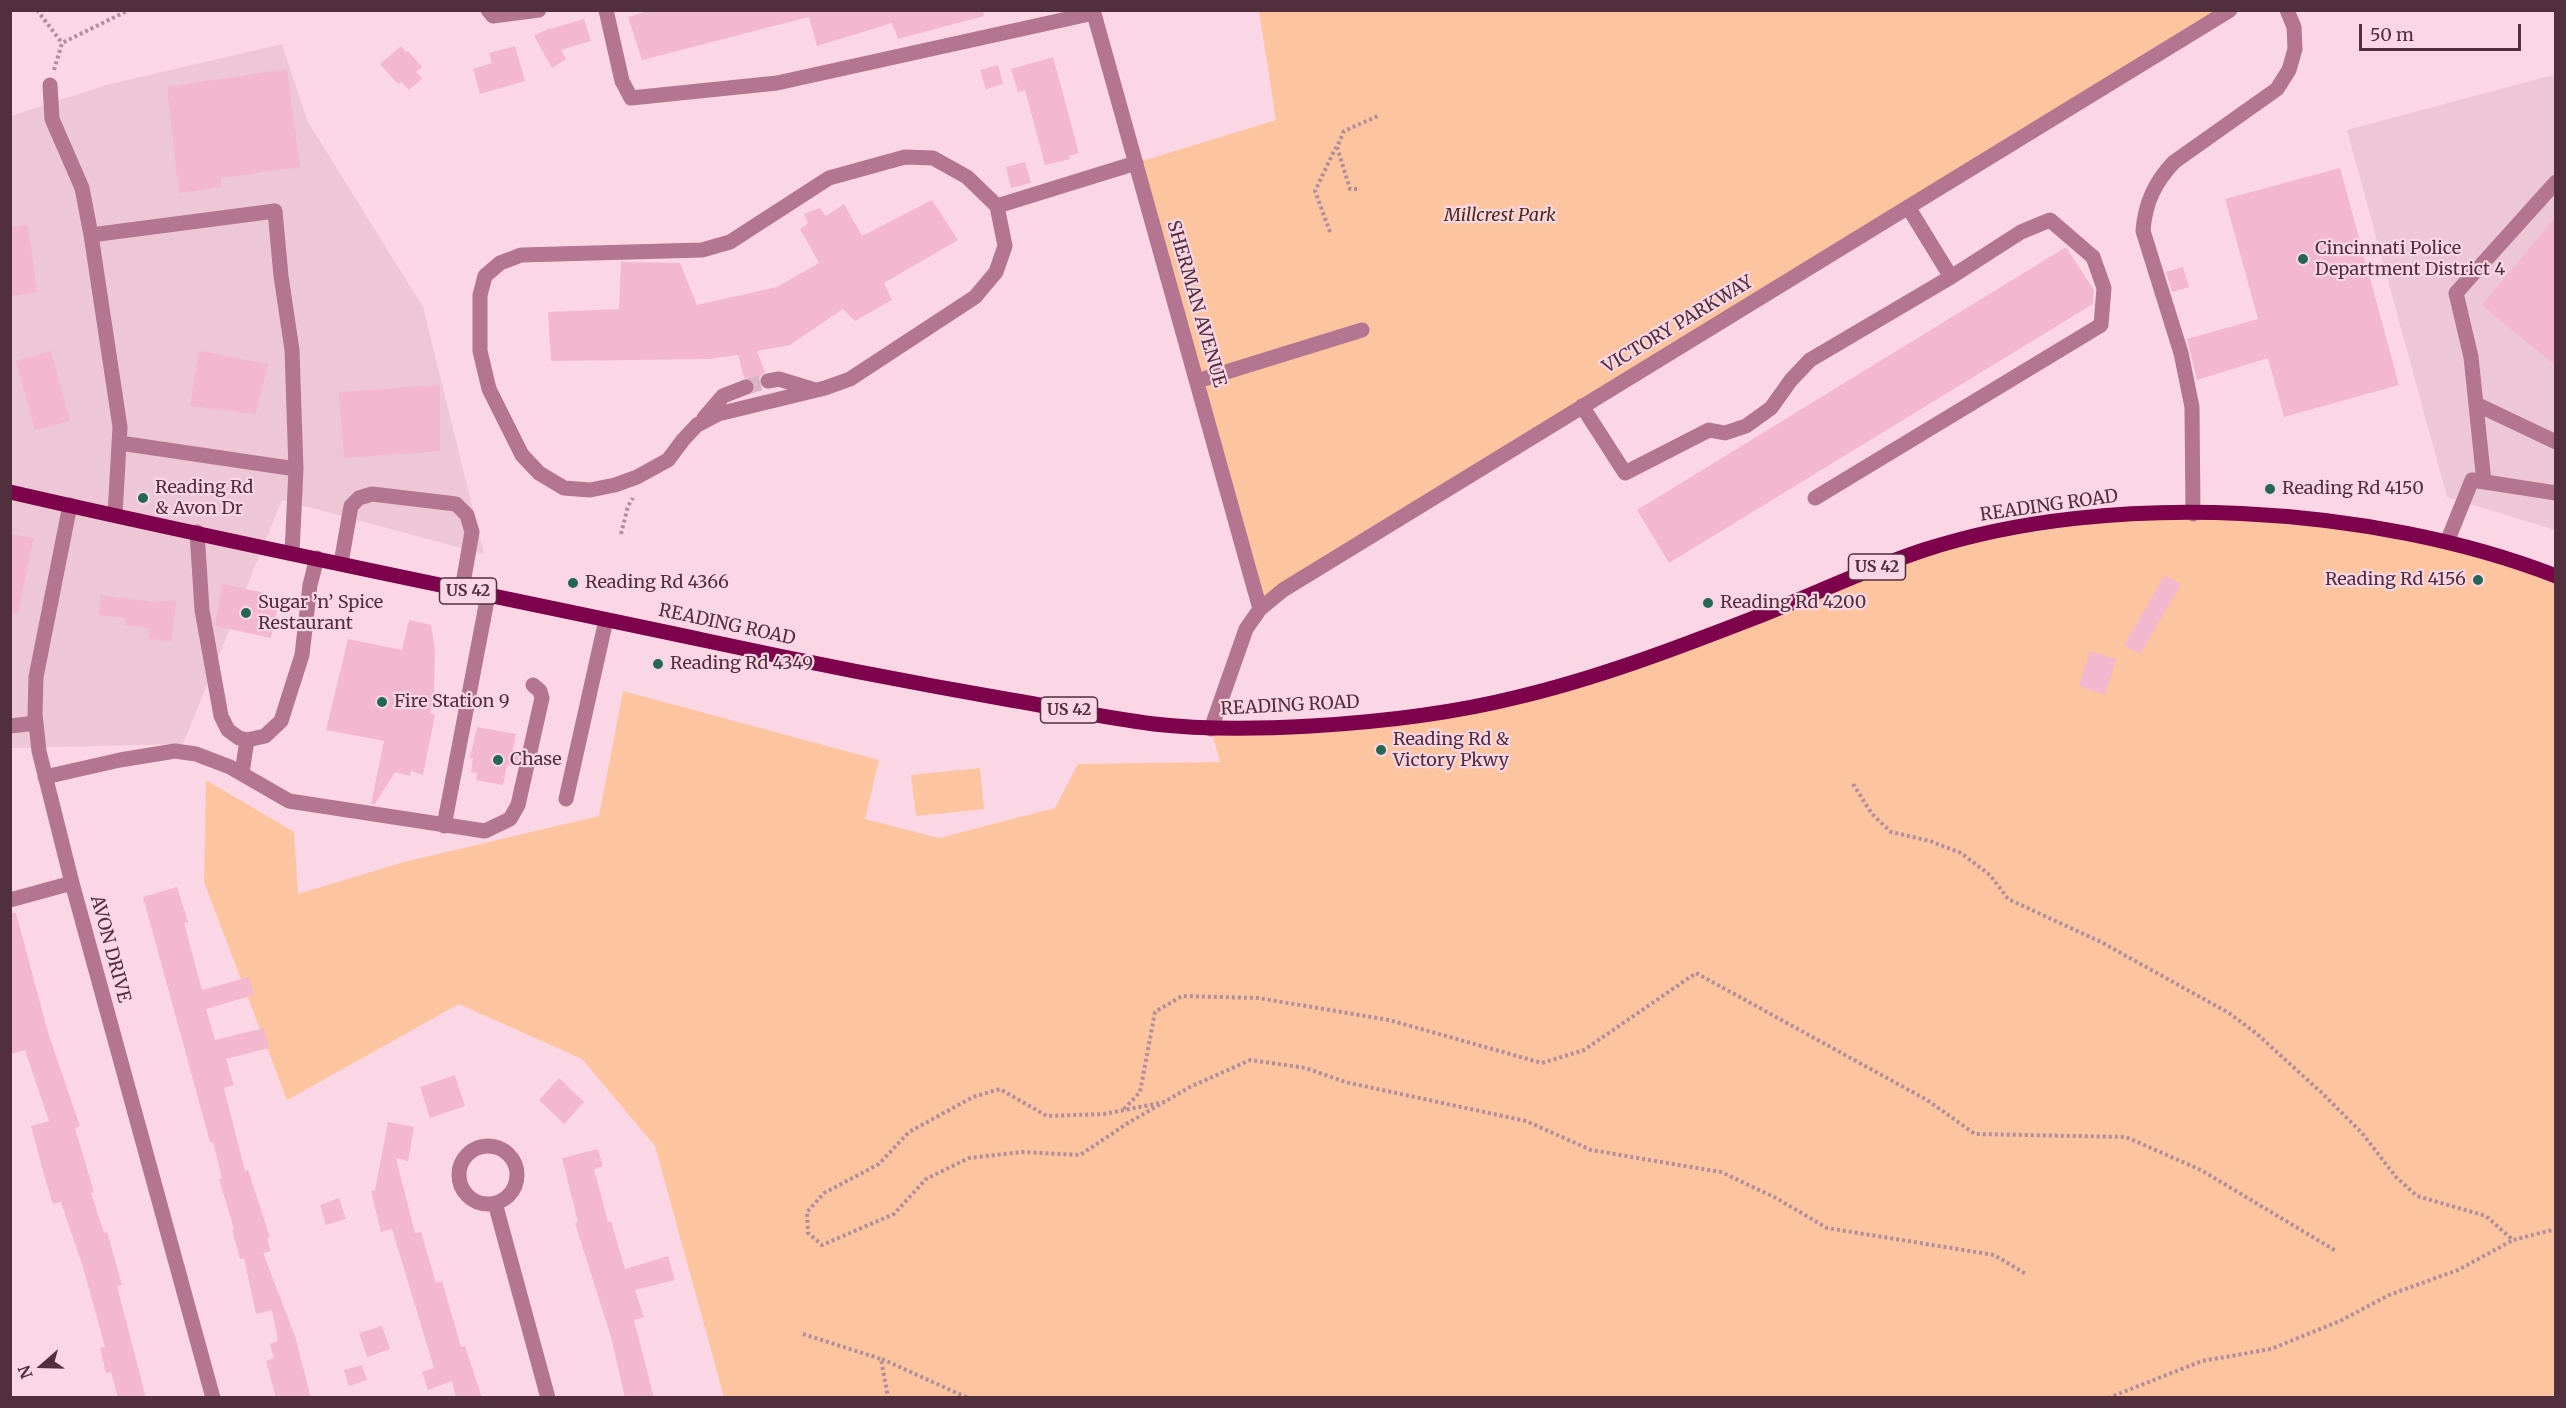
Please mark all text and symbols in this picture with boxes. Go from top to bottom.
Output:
scale bar [2362,12,2524,50]
text: 50 m [2370,23,2414,46]
park label: Millcrest Park [1444,205,1556,227]
street label: SHERMAN AVENUE [1162,218,1230,390]
place label: Cincinnati Police Department District 4 [2315,238,2505,280]
marker: Cincinnati Police Department District 4 [2296,252,2310,266]
street label: VICTORY PARKWAY [1599,272,1757,378]
place label: Reading Rd & Avon Dr [155,477,253,520]
place label: Reading Rd 4150 [2282,478,2424,500]
marker: Reading Rd 4150 [2263,482,2277,496]
street label: READING ROAD [1979,486,2119,526]
marker: Reading Rd & Avon Dr [136,491,150,505]
road number: US 42 [1848,554,1906,580]
place label: Reading Rd 4156 [2325,569,2466,591]
place label: Reading Rd 4366 [585,572,729,594]
marker: Reading Rd 4156 [2471,573,2485,587]
marker: Reading Rd 4366 [566,576,580,590]
road number: US 42 [440,578,496,604]
place label: Sugar ’n’ Spice Restaurant [258,592,383,634]
place label: Reading Rd 4200 [1720,592,1866,614]
marker: Reading Rd 4200 [1701,596,1715,610]
street label: READING ROAD [657,600,797,650]
marker: Sugar ’n’ Spice Restaurant [239,606,253,620]
place label: Reading Rd 4349 [670,653,813,675]
marker: Reading Rd 4349 [651,657,665,671]
place label: Fire Station 9 [394,691,510,713]
street label: READING ROAD [1220,692,1360,720]
marker: Fire Station 9 [375,695,389,709]
road number: US 42 [1040,697,1098,723]
place label: Reading Rd & Victory Pkwy [1393,729,1509,771]
marker: Reading Rd & Victory Pkwy [1374,743,1388,757]
place label: Chase [510,749,562,771]
marker: Chase [491,753,505,767]
street label: AVON DRIVE [85,893,135,1005]
north arrow [12,1336,72,1396]
text: N [14,1363,37,1382]

